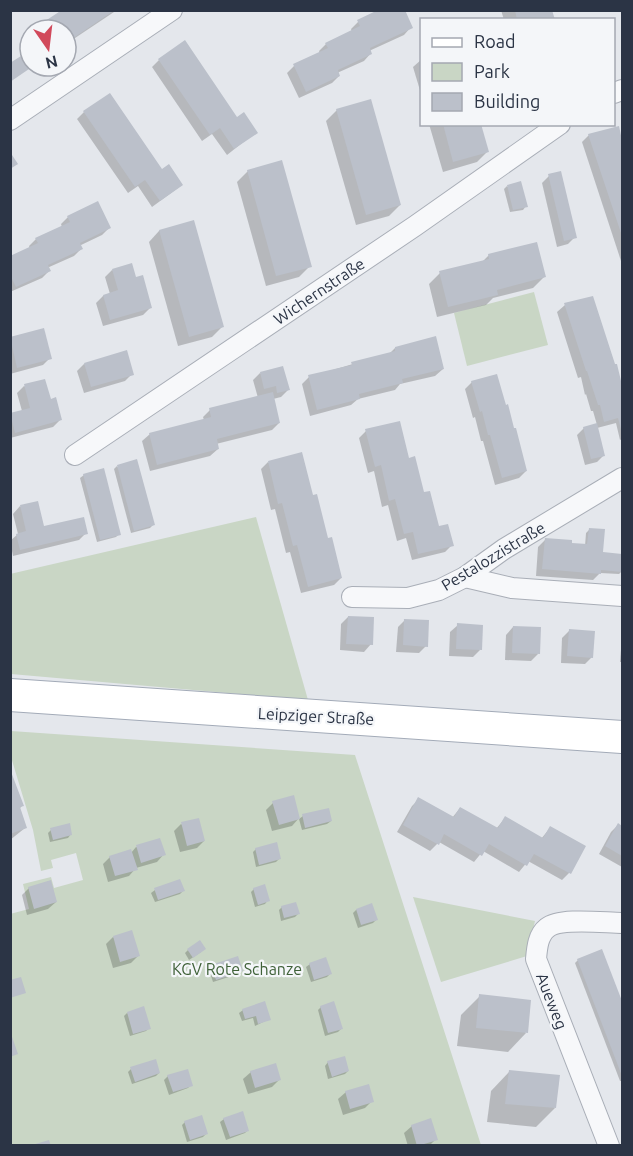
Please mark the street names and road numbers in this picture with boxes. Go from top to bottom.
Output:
street label: Wichernstraße [270,254,368,328]
street label: Pestalozzistraße [438,518,548,594]
street label: Leipziger Straße [257,704,375,728]
street label: Aueweg [533,970,571,1032]

